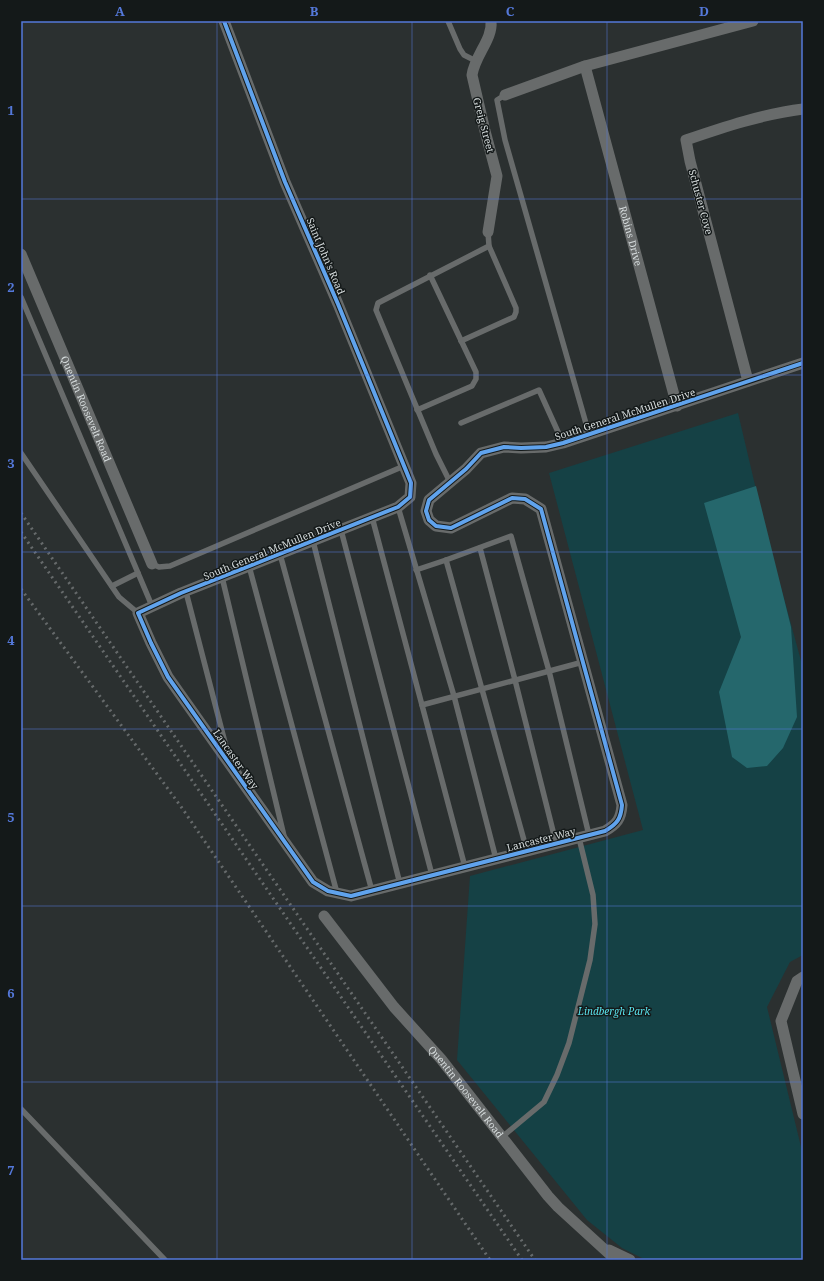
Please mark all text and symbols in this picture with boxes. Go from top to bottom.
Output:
text: A [115,2,125,20]
text: B [310,2,319,20]
text: C [506,2,515,20]
text: D [699,2,709,20]
street label: Greig Street [470,96,498,154]
text: 1 [7,101,15,119]
street label: Schuster Cove [686,168,716,236]
street label: Robins Drive [616,204,646,267]
street label: Saint John's Road [304,216,348,296]
text: 2 [7,278,15,296]
street label: Quentin Roosevelt Road [58,354,115,464]
street label: South General McMullen Drive [553,385,697,443]
text: 3 [7,454,15,472]
street label: South General McMullen Drive [201,515,343,583]
text: 4 [7,631,15,649]
street label: Lancaster Way [210,726,262,792]
text: 5 [7,808,15,826]
street label: Lancaster Way [505,824,577,854]
text: 6 [7,984,15,1002]
park label: Lindbergh Park [577,1004,651,1018]
street label: Quentin Roosevelt Road [425,1043,507,1141]
text: 7 [7,1161,15,1179]

